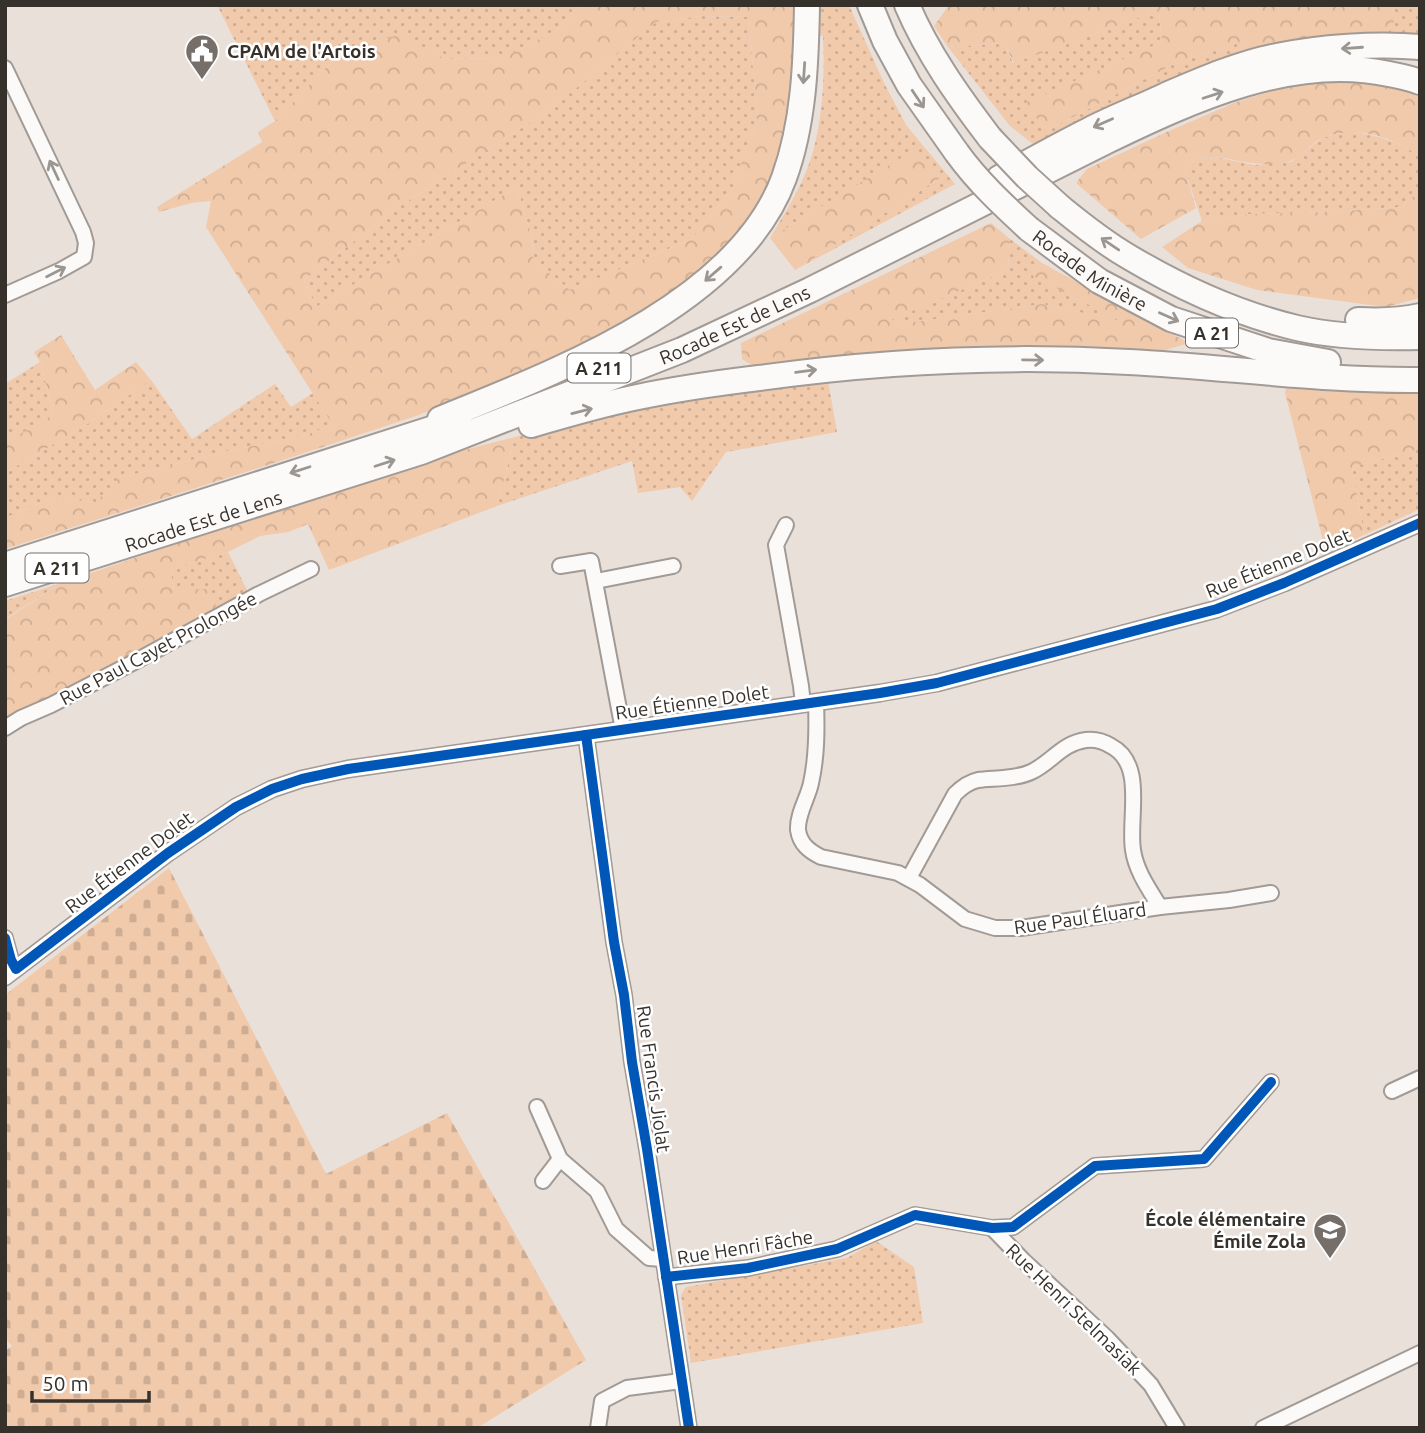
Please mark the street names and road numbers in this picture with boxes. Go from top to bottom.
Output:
street label: Rocade Minière [1029,225,1151,315]
street label: Rocade Est de Lens [656,281,814,369]
road number: A 21 [1186,318,1238,348]
road number: A 211 [568,354,630,382]
street label: Rocade Est de Lens [122,486,285,556]
street label: Rue Étienne Dolet [1202,524,1354,602]
road number: A 211 [25,554,88,582]
street label: Rue Paul Cayet Prolongée [56,587,260,709]
street label: Rue Étienne Dolet [614,680,771,724]
street label: Rue Étienne Dolet [61,806,198,917]
street label: Rue Paul Éluard [1013,898,1147,938]
street label: Rue Francis Jiolat [633,1004,675,1155]
street label: Rue Henri Fâche [675,1225,815,1269]
street label: Rue Henri Stelmasiak [1002,1239,1146,1380]

